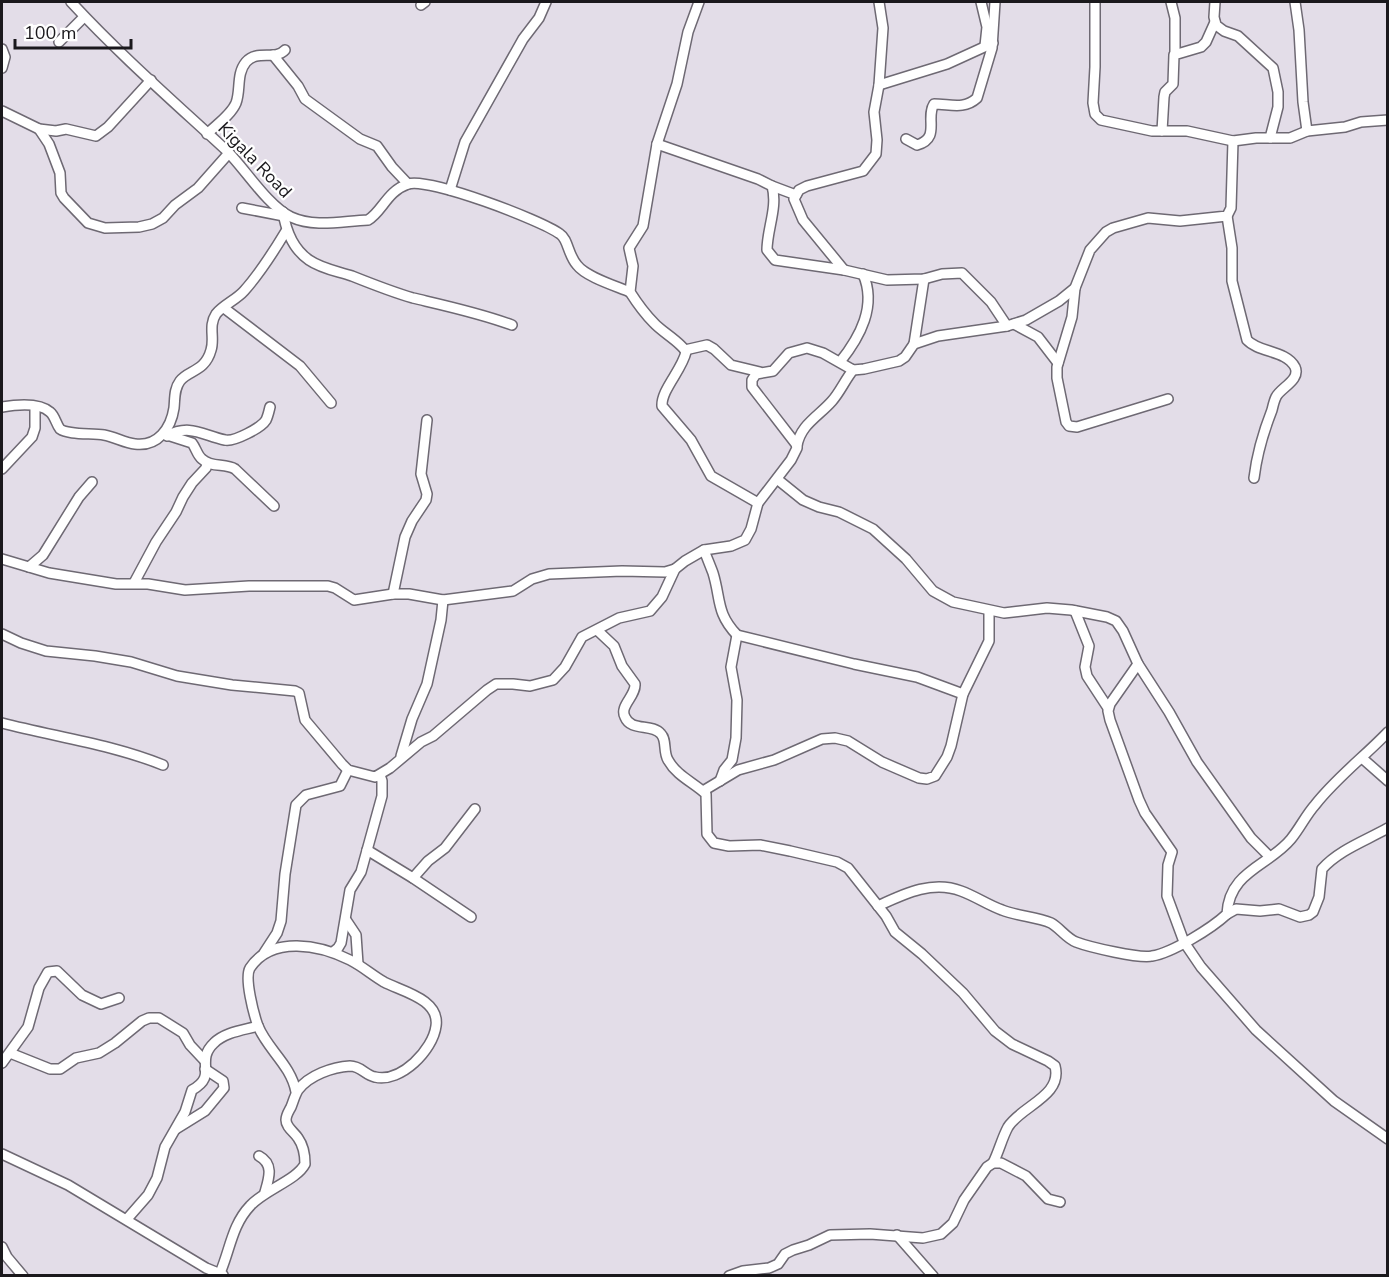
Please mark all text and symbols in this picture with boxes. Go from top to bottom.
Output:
scale bar [15,12,130,50]
text: 100 m [24,21,76,45]
street label: Kigala Road [213,117,297,203]

